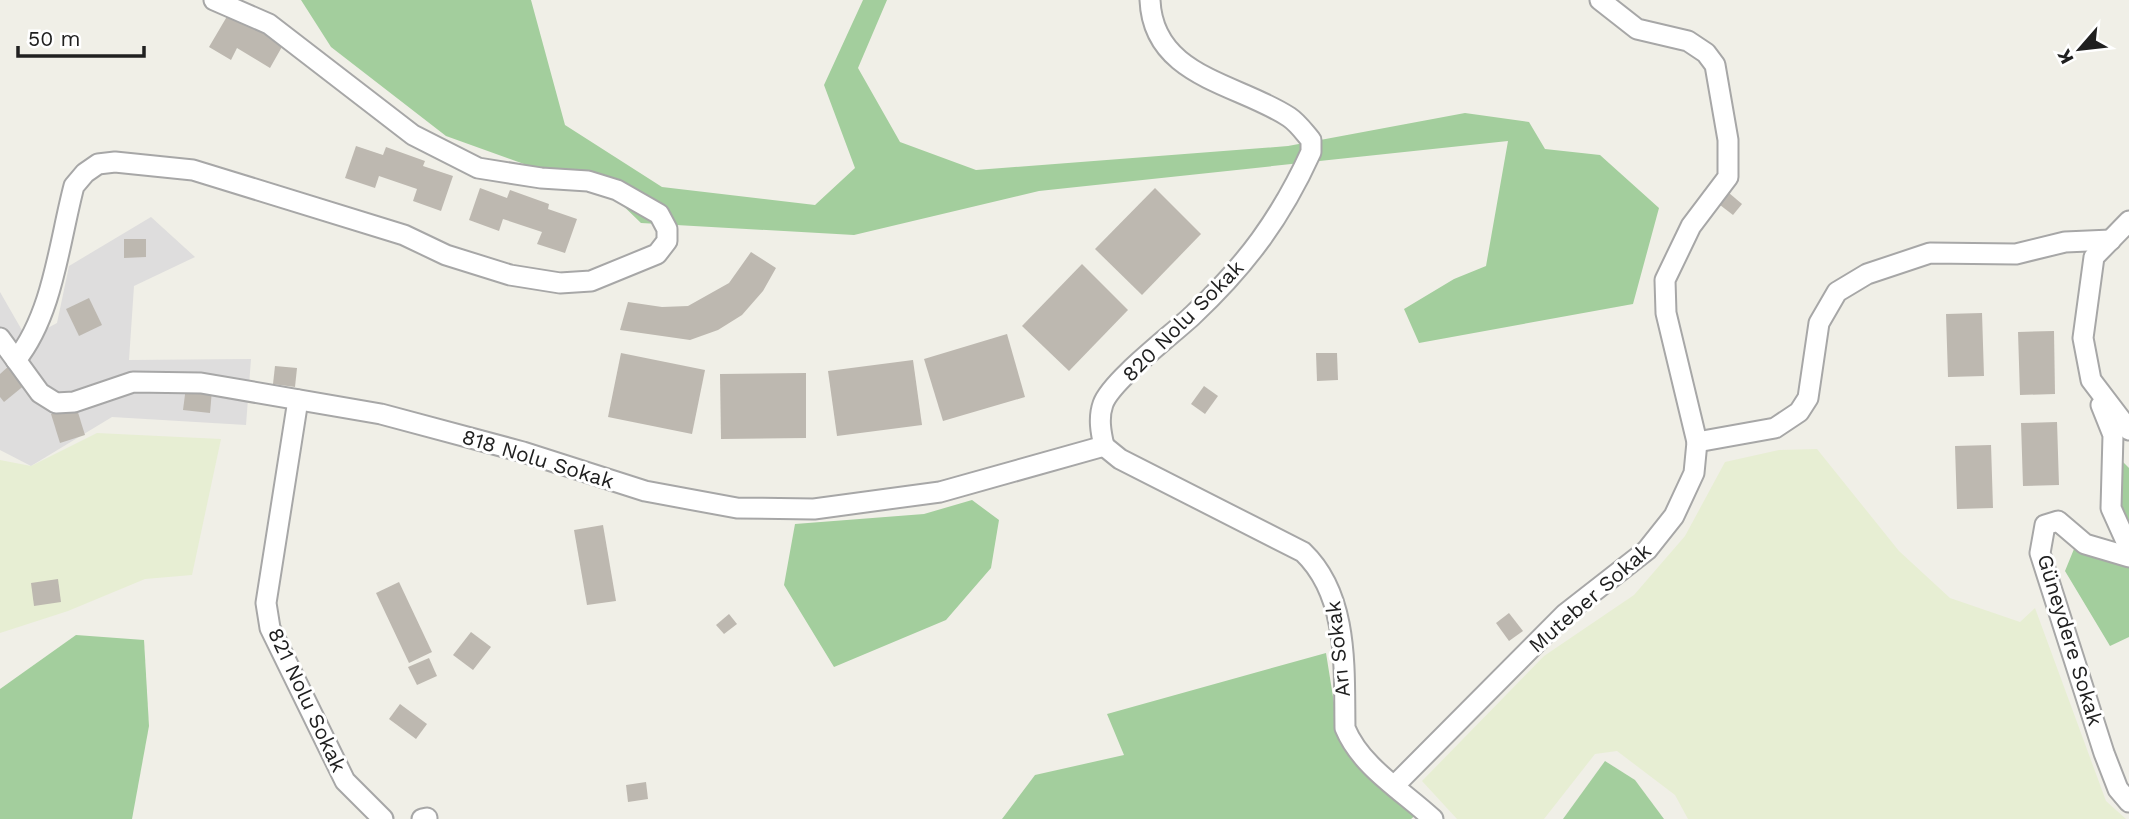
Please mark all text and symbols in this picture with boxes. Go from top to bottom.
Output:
scale bar [18,14,144,58]
north arrow [2045,14,2115,84]
text: 50 m [28,26,80,51]
text: K [2052,46,2079,68]
street label: 820 Nolu Sokak [1117,255,1249,387]
street label: 818 Nolu Sokak [459,424,617,493]
street label: Muteber Sokak [1523,538,1656,657]
street label: Güneydere Sokak [2033,551,2108,729]
street label: Arı Sokak [1320,600,1355,698]
street label: 821 Nolu Sokak [263,624,352,776]

